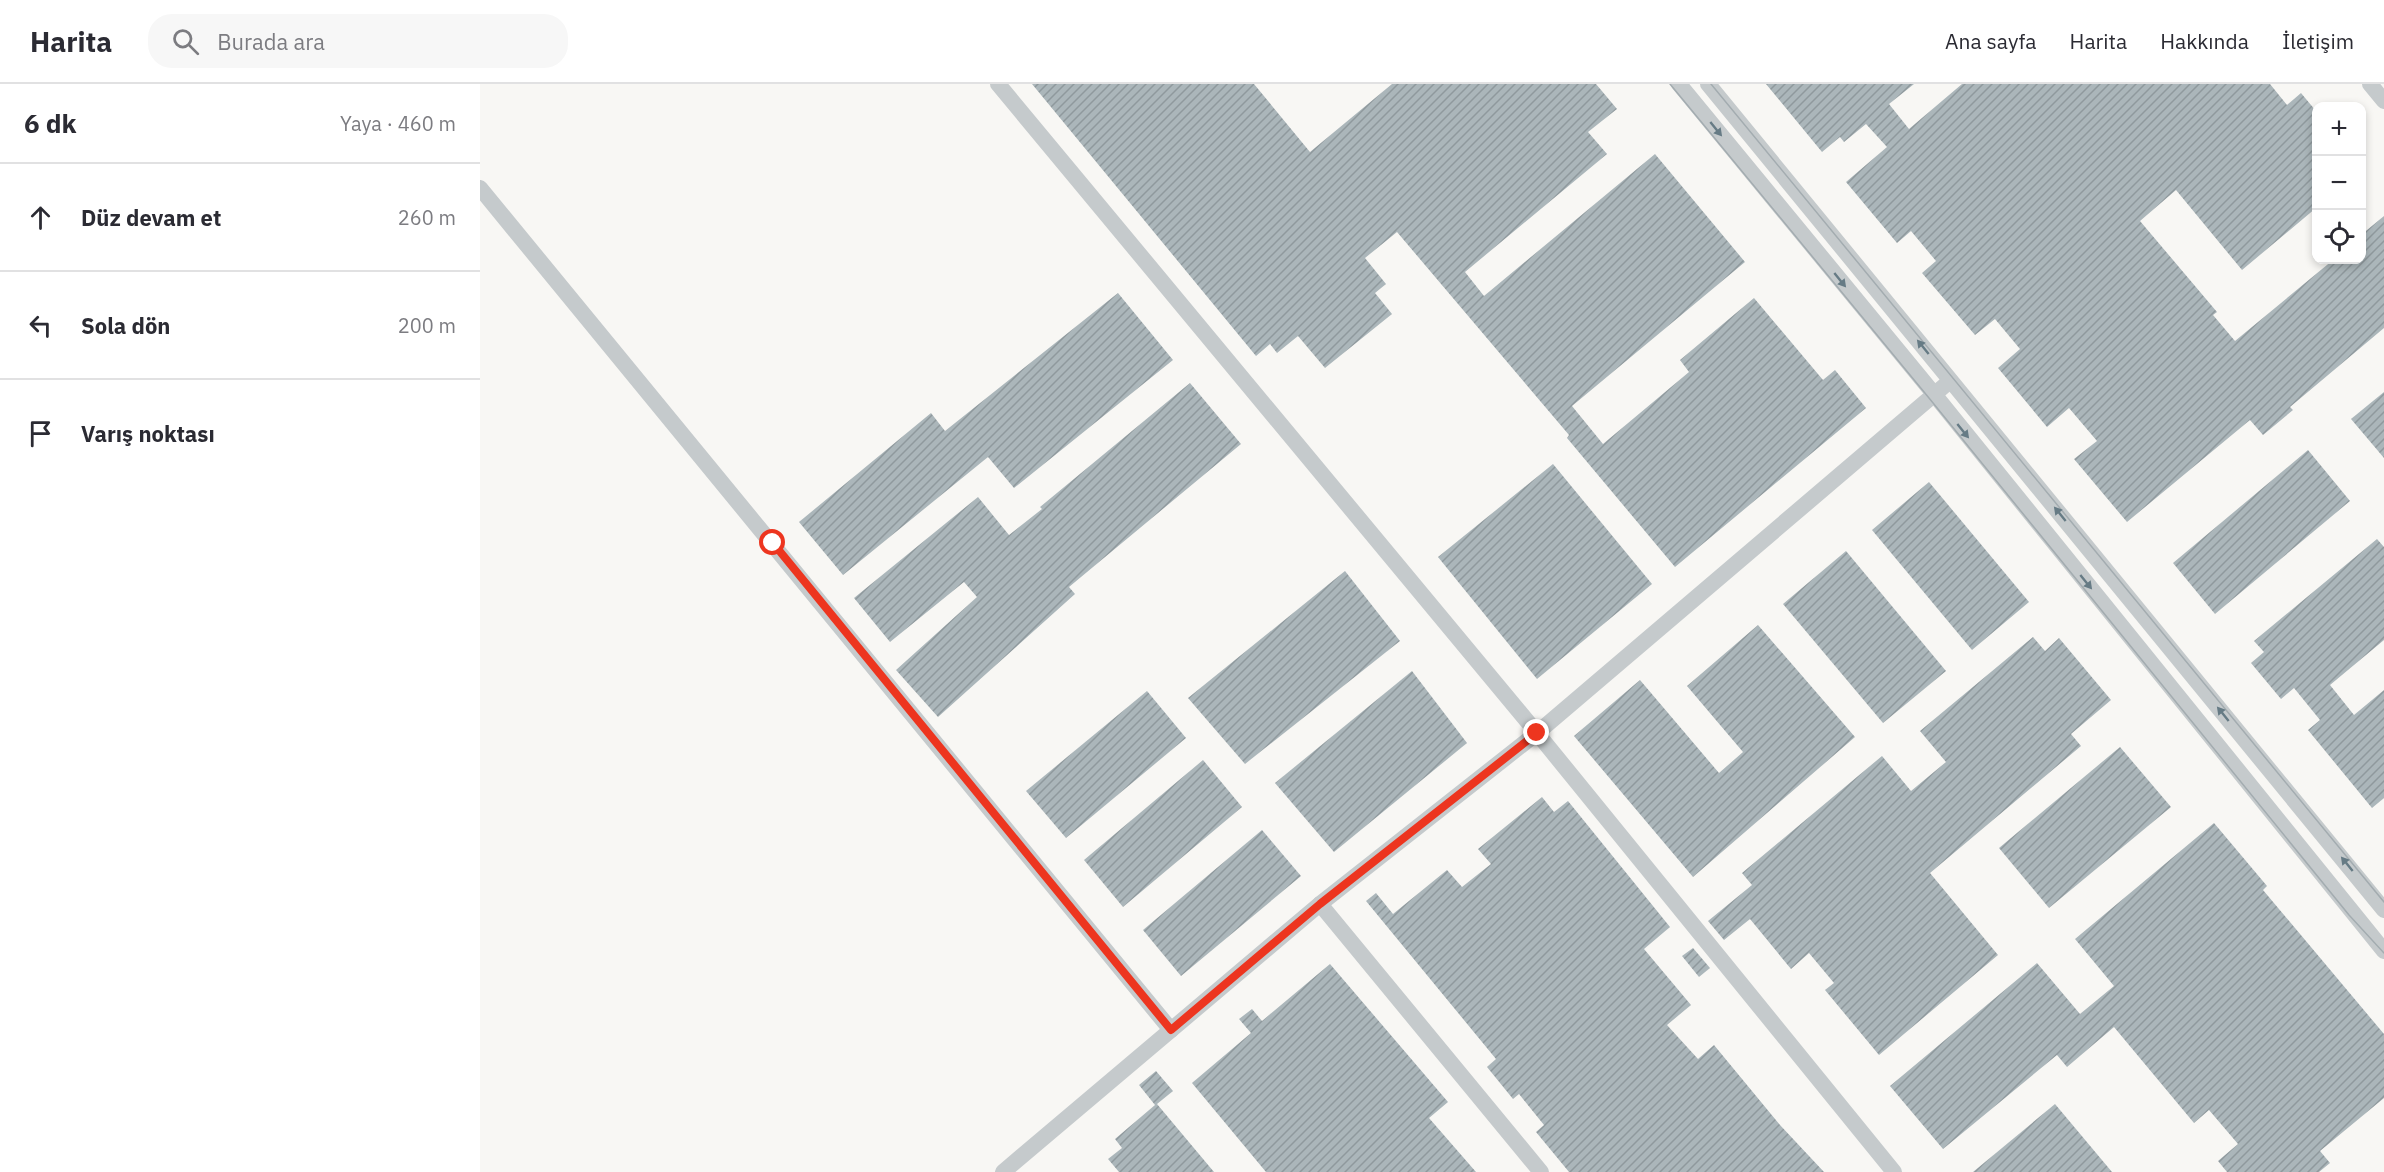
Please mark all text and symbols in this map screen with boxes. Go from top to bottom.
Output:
search box [148,14,568,68]
text: Harita [30,23,112,60]
icon: search [169,25,202,58]
text: Burada ara [217,27,325,56]
text: Ana sayfa [1945,27,2037,55]
text: Harita [2070,27,2127,55]
text: Hakkında [2160,27,2249,55]
text: İletişim [2282,27,2354,55]
map controls [2312,102,2366,264]
button: + [2312,102,2366,156]
text: 6 dk [24,106,77,140]
text: Yaya · 460 m [340,110,456,137]
one-way arrow [1709,121,1722,136]
button: − [2312,156,2366,210]
icon: ahead [24,201,57,234]
text: Düz devam et [81,203,221,232]
text: 260 m [398,204,456,231]
button: locate [2312,210,2366,264]
one-way arrow [1833,272,1846,288]
icon: left [24,309,57,342]
text: Sola dön [81,311,170,340]
text: 200 m [398,312,456,339]
one-way arrow [1916,339,1929,355]
icon: arrive [24,417,57,450]
text: Varış noktası [81,419,215,448]
one-way arrow [1957,423,1969,438]
one-way arrow [2053,506,2066,522]
route start [759,529,785,555]
one-way arrow [2079,574,2092,589]
one-way arrow [2217,706,2230,722]
route end [1523,719,1549,745]
one-way arrow [2341,857,2354,872]

